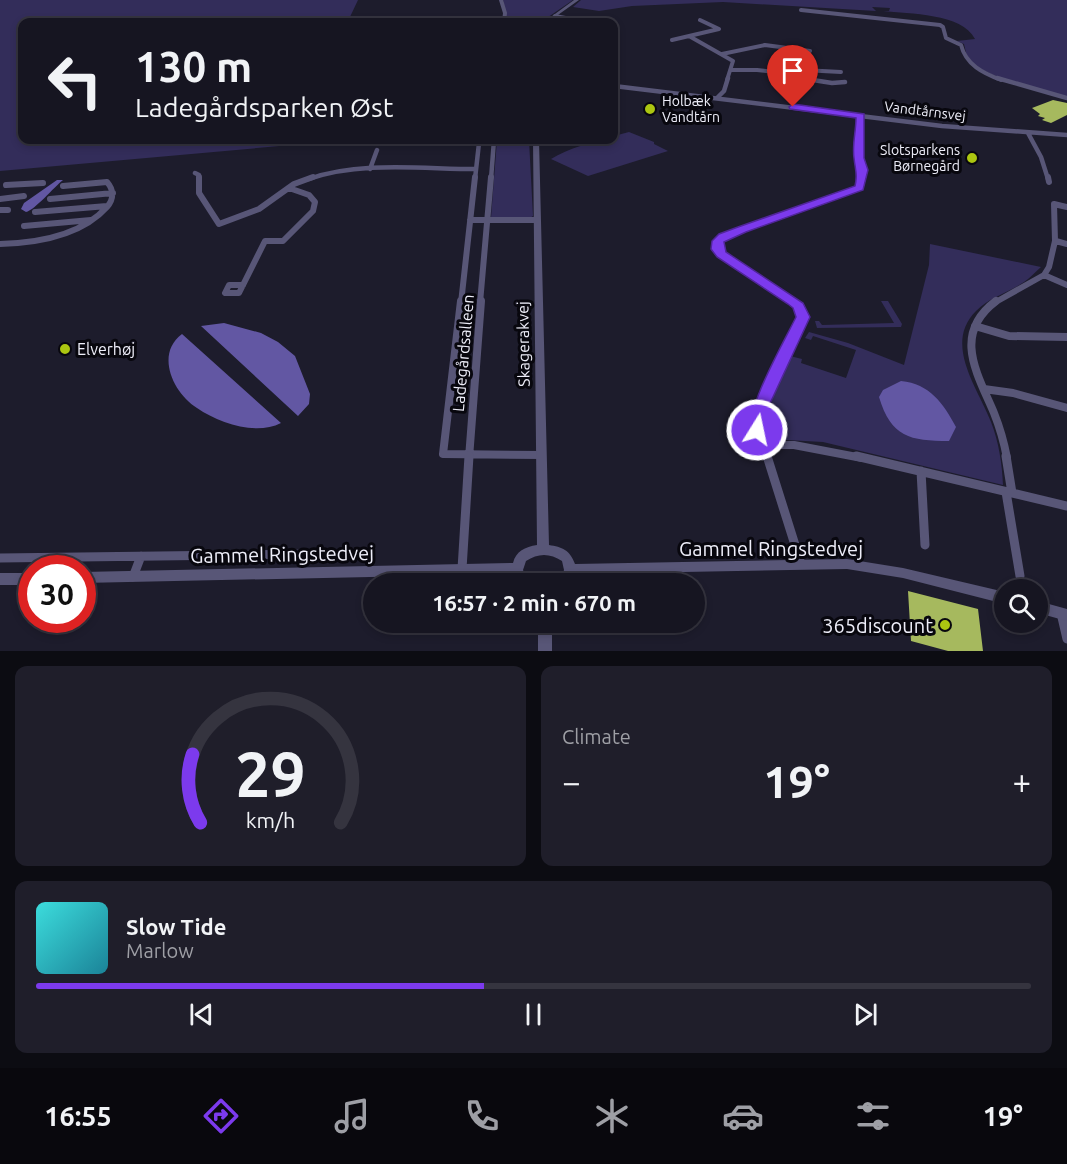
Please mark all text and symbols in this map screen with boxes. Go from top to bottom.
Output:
icon: left [36,42,114,120]
text: 130 m [135,43,252,90]
pin [767,45,818,107]
icon: arrive [776,54,809,87]
text: Ladegårdsparken Øst [135,92,393,122]
place label: Holbæk Vandtårn [662,93,720,125]
street label: Vandtårnsvej [883,98,967,124]
marker: Holbæk Vandtårn [643,102,657,116]
place label: Slotsparkens Børnegård [880,142,960,174]
marker: Slotsparkens Børnegård [965,151,979,165]
street label: Ladegårdsalleen [449,294,477,412]
street label: Skagerakvej [513,301,533,387]
place label: Elverhøj [77,340,135,358]
marker: Elverhøj [58,342,72,356]
position arrow [725,398,789,462]
street label: Gammel Ringstedvej [679,537,863,560]
street label: Gammel Ringstedvej [190,541,374,567]
speed limit sign: 30 [18,555,96,633]
map controls [994,579,1048,633]
button: search [994,579,1048,633]
text: 16:57 · 2 min · 670 m [432,590,636,615]
place label: 365discount [822,614,933,637]
marker: 365discount [938,618,952,632]
text: Climate [562,725,631,748]
text: 29 [235,739,306,809]
text: 19° [763,756,830,807]
text: − [562,763,581,800]
text: + [1012,763,1031,800]
text: km/h [246,808,295,832]
text: Slow Tide [126,914,226,939]
text: Marlow [126,939,194,962]
icon: previous [185,998,218,1031]
icon: pause [517,998,550,1031]
icon: next [849,998,882,1031]
icon: directions [200,1095,242,1137]
icon: music [331,1095,373,1137]
icon: phone [461,1095,503,1137]
icon: climate [591,1095,633,1137]
icon: car [722,1095,764,1137]
icon: filters [852,1095,894,1137]
text: 16:55 [44,1101,112,1131]
text: 19° [983,1101,1023,1131]

